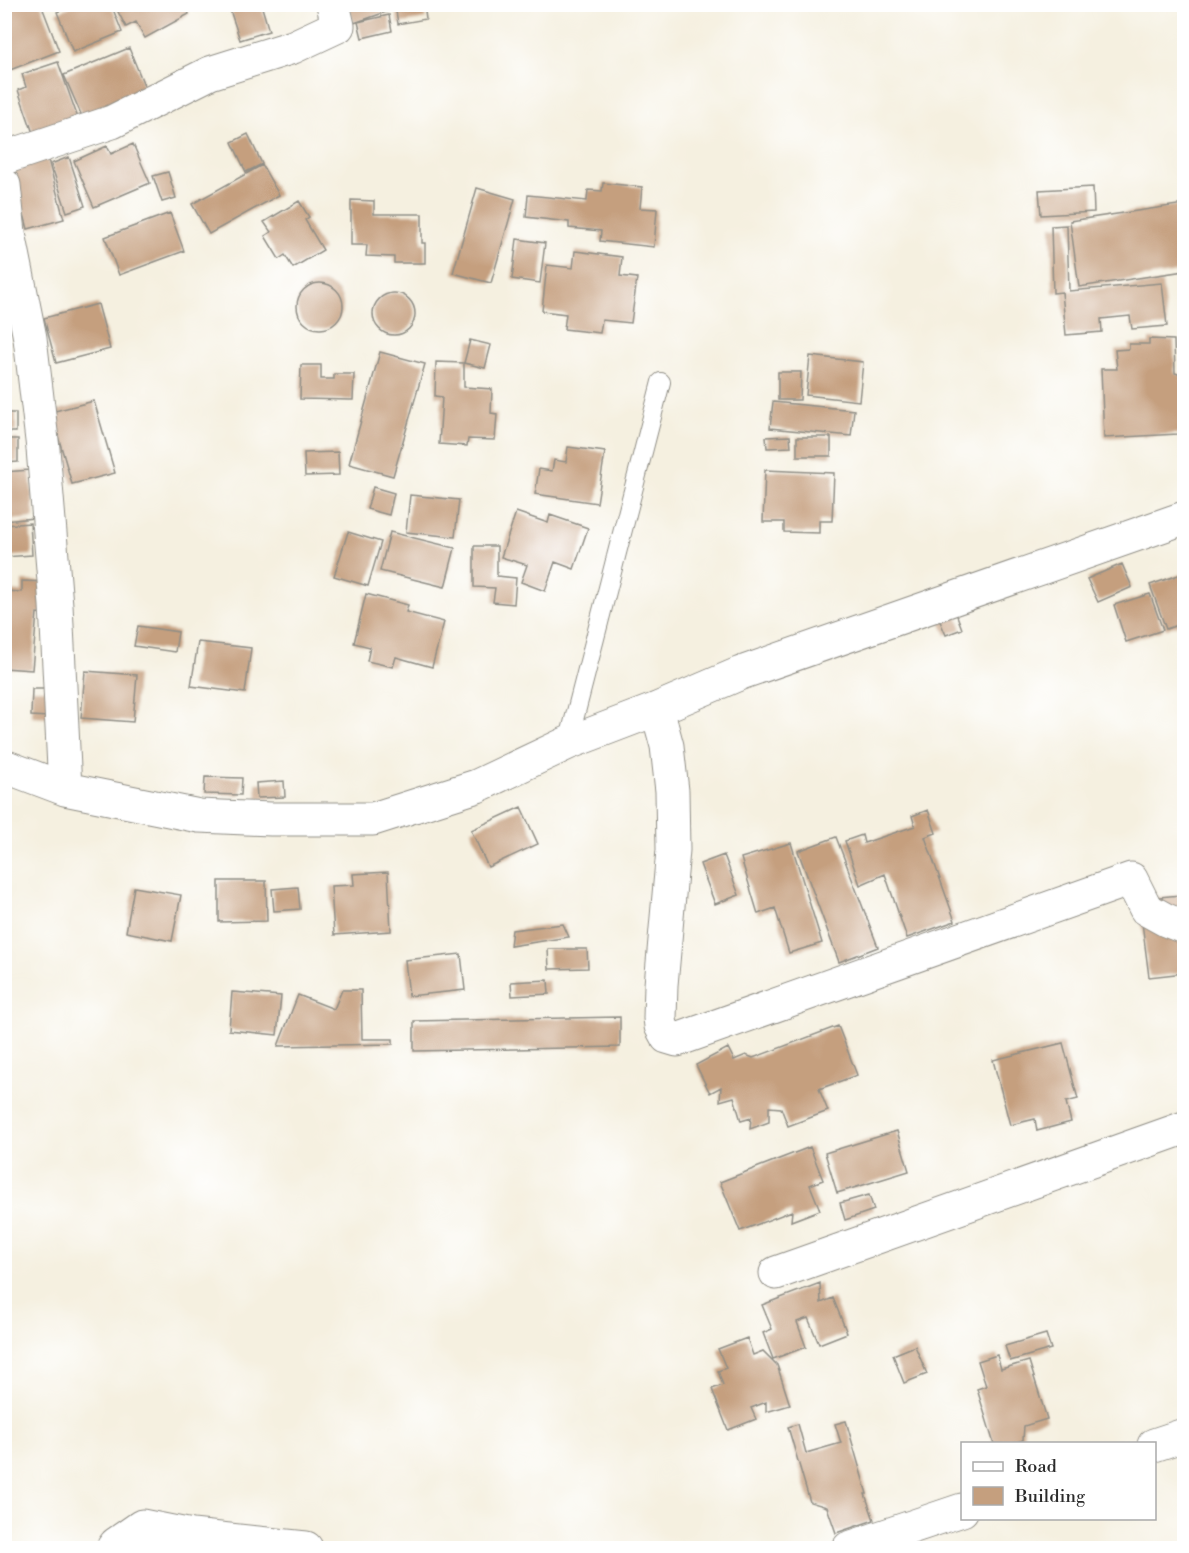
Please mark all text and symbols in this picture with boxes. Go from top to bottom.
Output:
legend [961,1442,1156,1520]
text: Road [1015,1455,1058,1478]
text: Building [1014,1485,1086,1508]

